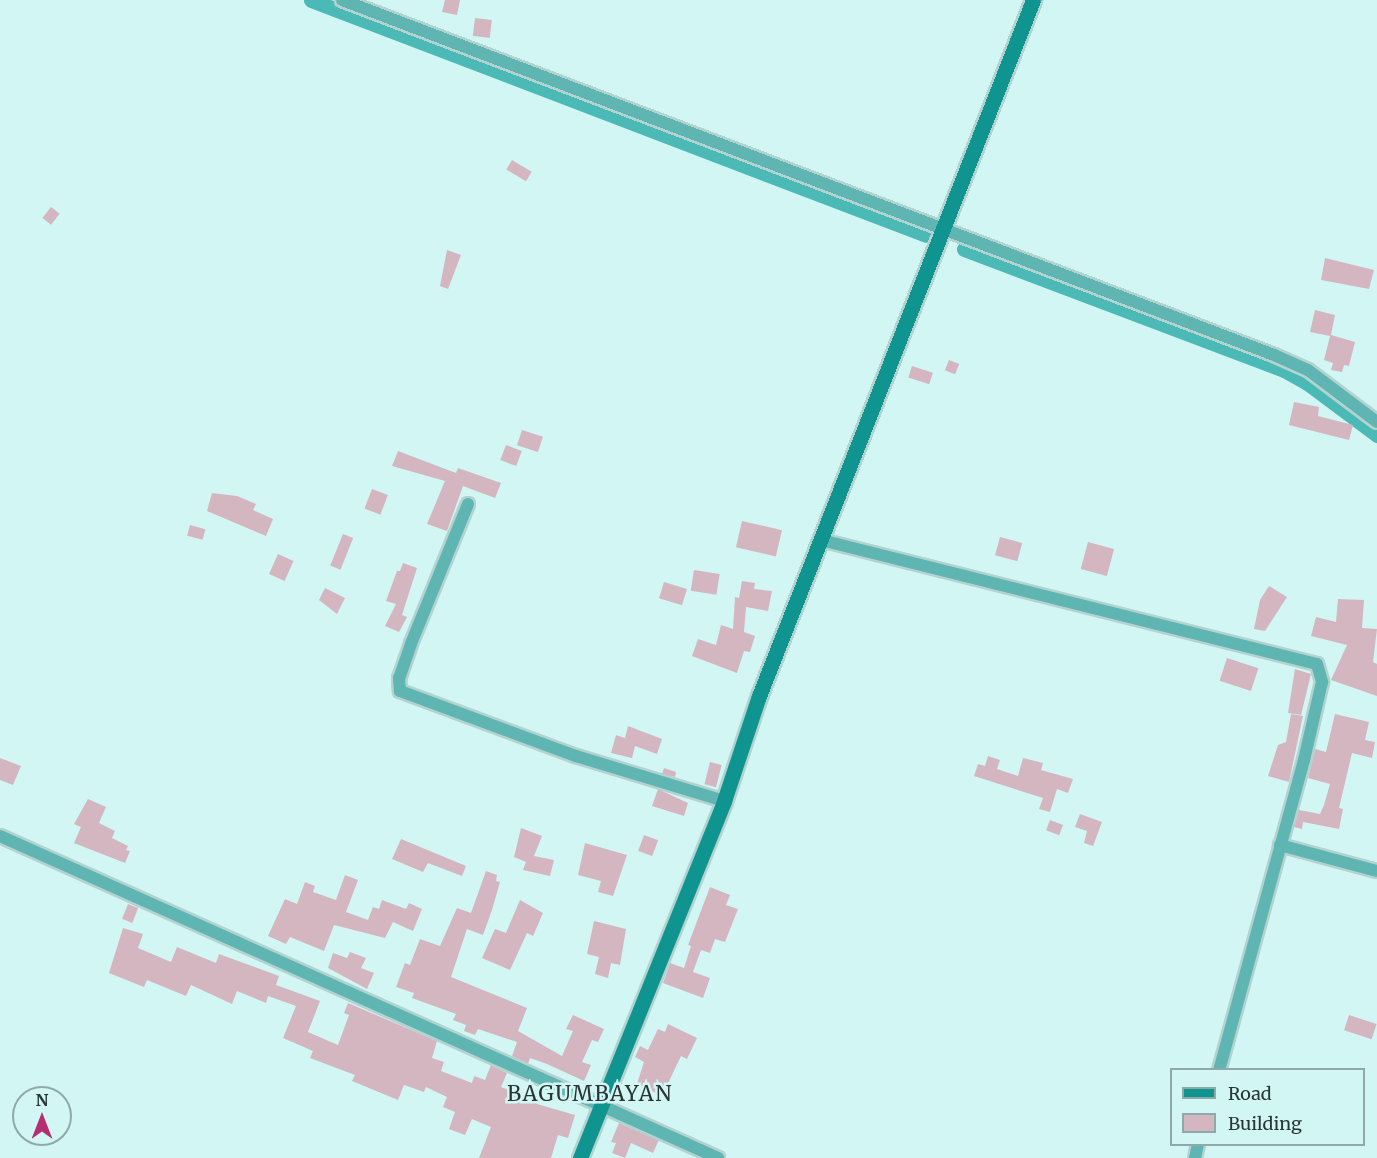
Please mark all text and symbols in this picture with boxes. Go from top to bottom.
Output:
legend [1170,1068,1365,1146]
district label: BAGUMBAYAN [507,1081,673,1107]
text: Road [1228,1082,1272,1105]
north arrow [12,1086,72,1146]
text: N [36,1090,48,1110]
text: Building [1228,1112,1302,1135]

